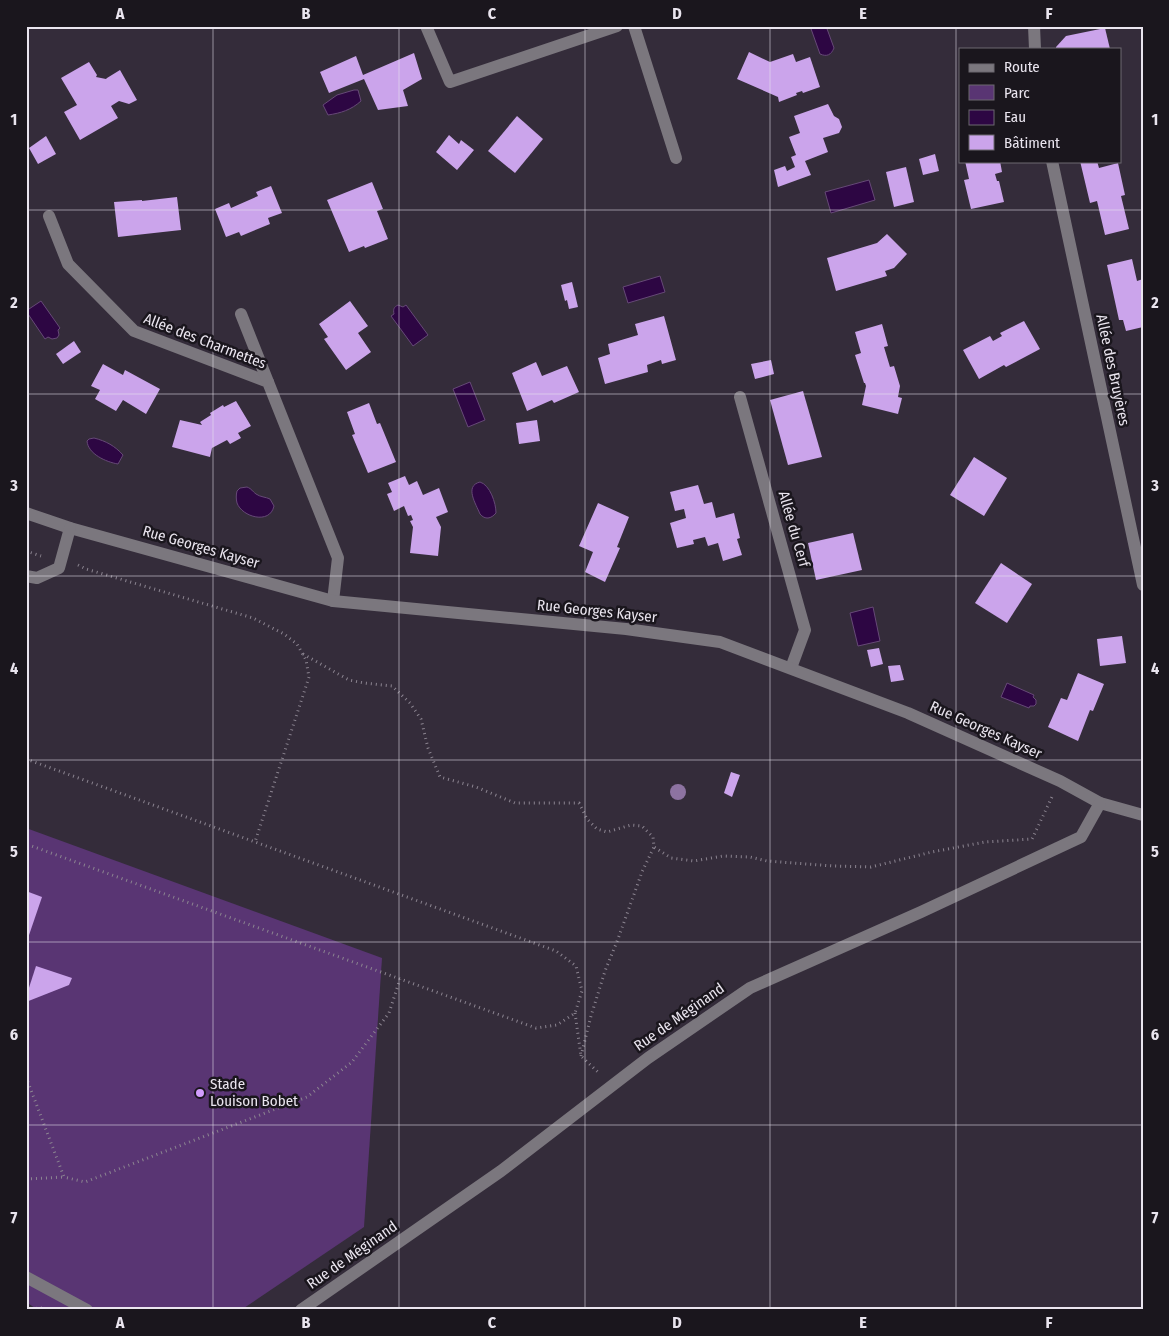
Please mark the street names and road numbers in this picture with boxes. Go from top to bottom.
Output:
street label: Allée des Charmettes [141,309,269,373]
street label: Allée des Bruyères [1092,313,1134,427]
street label: Allée du Cerf [775,489,814,570]
street label: Rue Georges Kayser [141,522,262,572]
street label: Rue Georges Kayser [536,596,659,626]
street label: Rue Georges Kayser [927,697,1045,763]
street label: Rue de Méginand [630,979,728,1055]
street label: Rue de Méginand [303,1217,401,1293]

